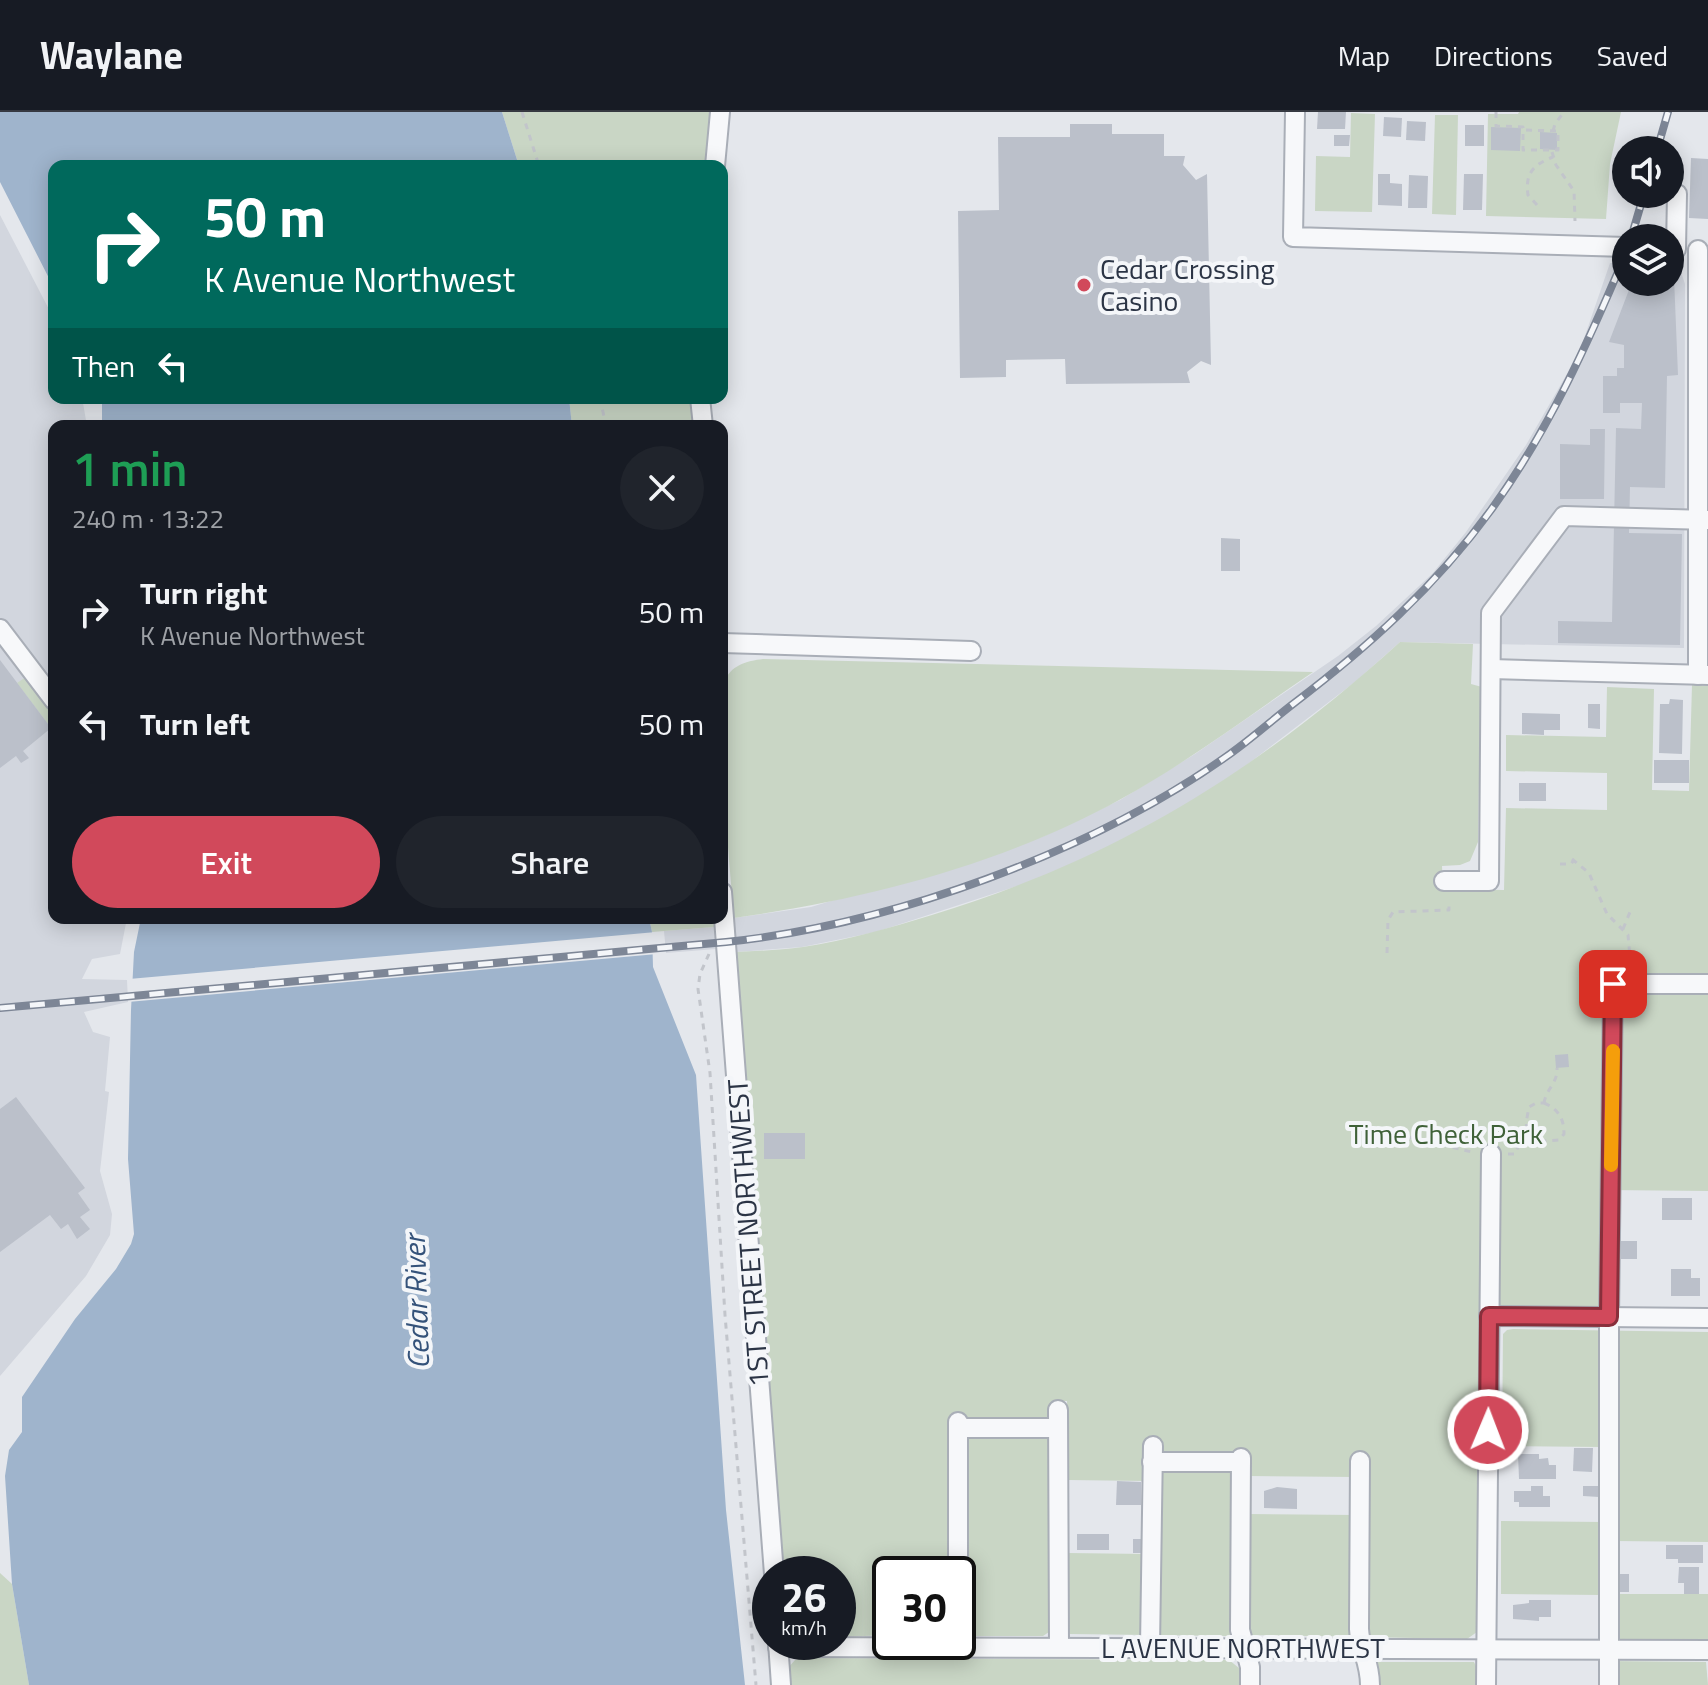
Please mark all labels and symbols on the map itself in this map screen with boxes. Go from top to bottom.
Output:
place label: Cedar Crossing Casino [1100,247,1275,322]
marker: Cedar Crossing Casino [1075,276,1093,294]
pin [1579,950,1647,1018]
street label: 1ST STREET NORTHWEST [715,1077,780,1389]
park label: Time Check Park [1349,1112,1543,1155]
water label: Cedar River [391,1231,441,1370]
position arrow [1446,1388,1530,1472]
speed limit sign: 30 [872,1556,976,1660]
street label: L AVENUE NORTHWEST [1101,1626,1385,1669]

